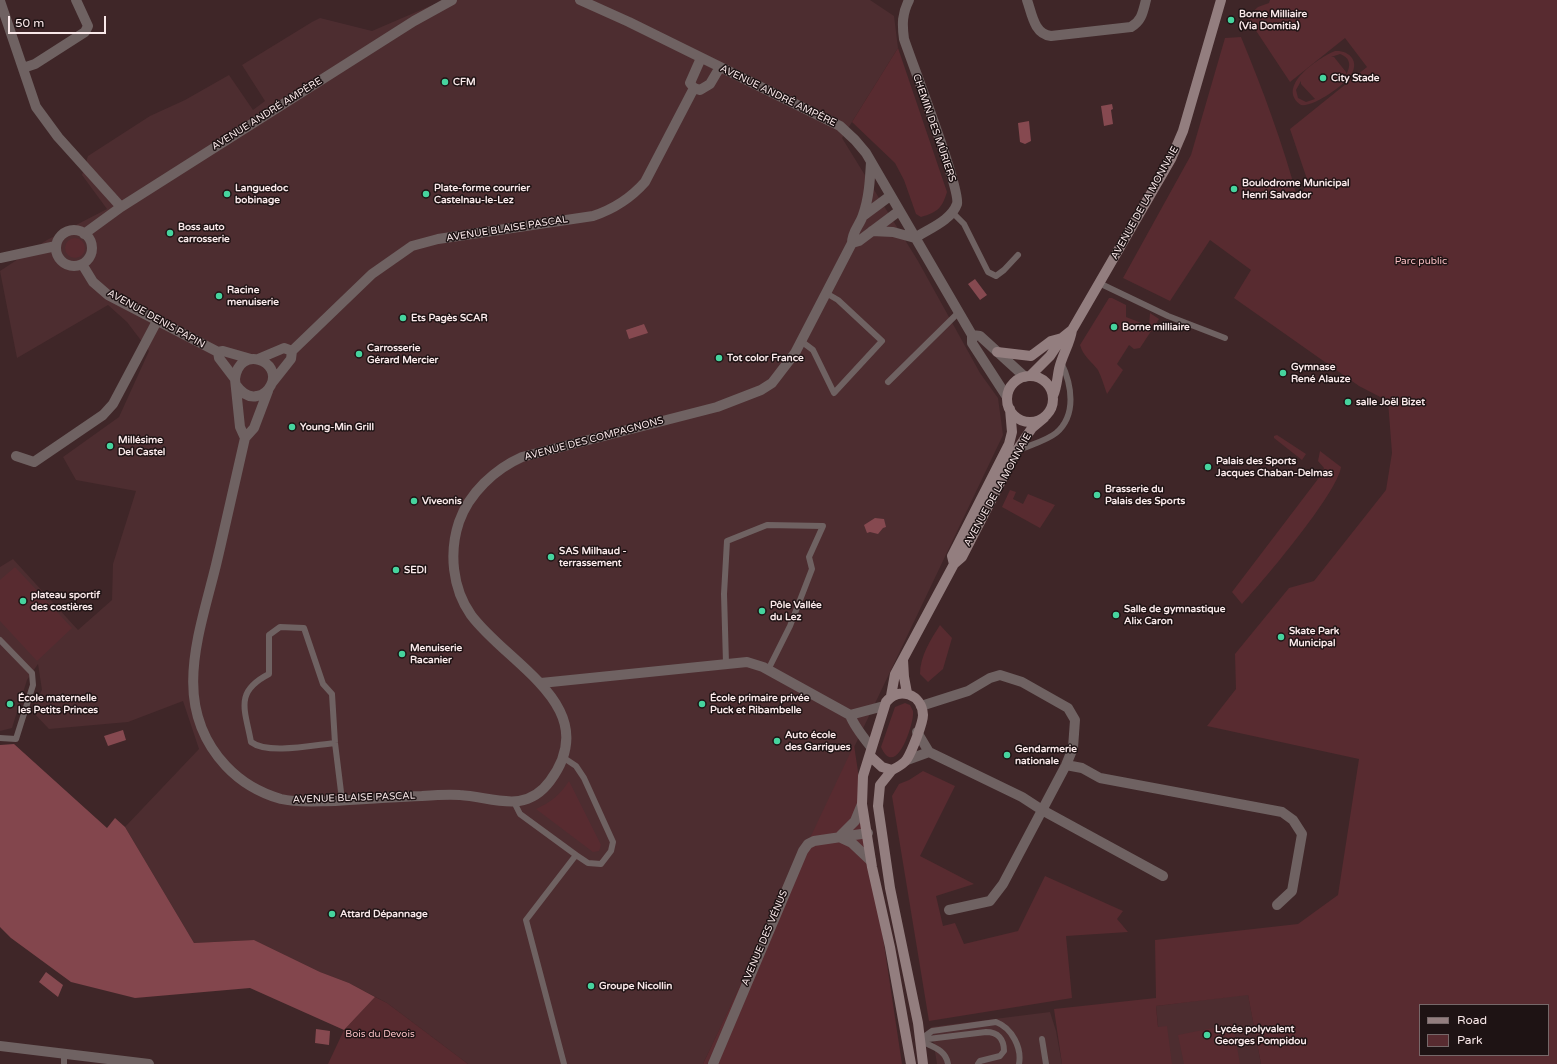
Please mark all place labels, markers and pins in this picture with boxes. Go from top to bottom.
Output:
place label: Borne Milliaire (Via Domitia) [1239,8,1307,32]
marker: Borne Milliaire (Via Domitia) [1226,15,1236,25]
place label: City Stade [1331,72,1380,84]
marker: City Stade [1318,73,1328,83]
place label: CFM [453,76,476,88]
marker: CFM [440,77,450,87]
place label: Boulodrome Municipal Henri Salvador [1242,177,1350,200]
place label: Languedoc bobinage [235,182,288,206]
place label: Plate-forme courrier Castelnau-le-Lez [434,182,530,206]
marker: Boulodrome Municipal Henri Salvador [1229,184,1239,194]
marker: Languedoc bobinage [222,189,232,199]
marker: Plate-forme courrier Castelnau-le-Lez [421,189,431,199]
place label: Boss auto carrosserie [178,221,230,244]
marker: Boss auto carrosserie [165,228,175,238]
place label: Racine menuiserie [227,284,279,308]
marker: Racine menuiserie [214,291,224,301]
place label: Ets Pagès SCAR [411,312,488,324]
marker: Ets Pagès SCAR [398,313,408,323]
place label: Borne milliaire [1122,321,1190,333]
marker: Borne milliaire [1109,322,1119,332]
place label: Carrosserie Gérard Mercier [367,342,438,366]
marker: Carrosserie Gérard Mercier [354,349,364,359]
place label: Tot color France [727,352,804,364]
marker: Tot color France [714,353,724,363]
place label: Gymnase René Alauze [1291,361,1350,384]
marker: Gymnase René Alauze [1278,368,1288,378]
place label: salle Joël Bizet [1356,396,1425,408]
marker: salle Joël Bizet [1343,397,1353,407]
place label: Young-Min Grill [300,421,374,433]
marker: Young-Min Grill [287,422,297,432]
place label: Millésime Del Castel [118,434,165,458]
marker: Millésime Del Castel [105,441,115,451]
place label: Palais des Sports Jacques Chaban-Delmas [1216,455,1333,478]
marker: Palais des Sports Jacques Chaban-Delmas [1203,462,1213,472]
place label: Brasserie du Palais des Sports [1105,483,1185,506]
marker: Brasserie du Palais des Sports [1092,490,1102,500]
place label: Viveonis [422,495,462,507]
marker: Viveonis [409,496,419,506]
place label: SAS Milhaud - terrassement [559,545,627,568]
marker: SAS Milhaud - terrassement [546,552,556,562]
place label: SEDI [404,564,427,576]
marker: SEDI [391,565,401,575]
place label: plateau sportif des costières [31,589,100,612]
marker: plateau sportif des costières [18,596,28,606]
place label: Pôle Vallée du Lez [770,599,822,622]
place label: Salle de gymnastique Alix Caron [1124,603,1225,626]
marker: Pôle Vallée du Lez [757,606,767,616]
marker: Salle de gymnastique Alix Caron [1111,610,1121,620]
place label: Skate Park Municipal [1289,625,1339,648]
marker: Skate Park Municipal [1276,632,1286,642]
place label: Menuiserie Racanier [410,642,462,666]
marker: Menuiserie Racanier [397,649,407,659]
place label: École maternelle les Petits Princes [18,692,98,716]
place label: École primaire privée Puck et Ribambelle [710,692,809,716]
marker: École maternelle les Petits Princes [5,699,15,709]
marker: École primaire privée Puck et Ribambelle [697,699,707,709]
place label: Auto école des Garrigues [785,729,851,752]
marker: Auto école des Garrigues [772,736,782,746]
place label: Gendarmerie nationale [1015,743,1077,766]
marker: Gendarmerie nationale [1002,750,1012,760]
place label: Attard Dépannage [340,908,428,920]
marker: Attard Dépannage [327,909,337,919]
place label: Groupe Nicollin [599,980,672,992]
marker: Groupe Nicollin [586,981,596,991]
place label: Lycée polyvalent Georges Pompidou [1215,1023,1306,1046]
marker: Lycée polyvalent Georges Pompidou [1202,1030,1212,1040]

